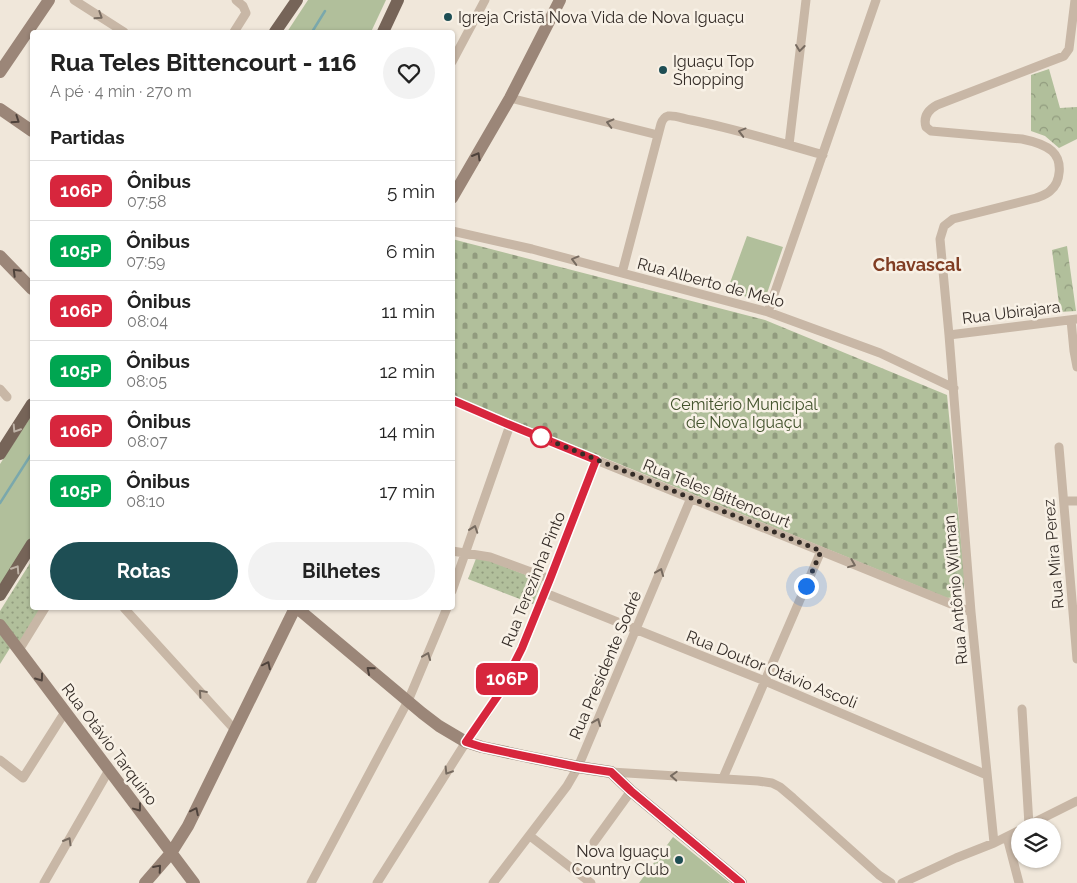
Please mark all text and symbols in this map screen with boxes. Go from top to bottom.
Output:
place label: Igreja Cristã Nova Vida de Nova Iguaçu [458,8,744,27]
one-way arrow [94,10,103,20]
marker: Igreja Cristã Nova Vida de Nova Iguaçu [442,11,454,23]
one-way arrow [795,45,806,53]
button: heart [383,47,435,99]
text: Rua Teles Bittencourt - 116 [50,48,357,77]
place label: Iguaçu Top Shopping [673,52,754,89]
marker: Iguaçu Top Shopping [657,64,669,76]
text: A pé · 4 min · 270 m [50,82,192,101]
one-way arrow [11,114,20,123]
one-way arrow [606,118,615,129]
text: Partidas [50,126,125,148]
one-way arrow [737,127,746,138]
one-way arrow [470,153,480,162]
text: Ônibus [127,170,191,192]
text: 106P [60,180,102,201]
text: 5 min [387,180,435,202]
text: 07:58 [127,192,167,211]
text: Ônibus [126,230,190,252]
text: 105P [60,240,101,261]
text: 6 min [386,240,435,262]
text: 07:59 [126,252,165,271]
street label: Rua Alberto de Melo [635,254,787,311]
district label: Chavascal [873,254,961,275]
one-way arrow [571,256,579,266]
one-way arrow [13,269,22,278]
text: Ônibus [127,290,191,312]
street label: Rua Ubirajara [961,297,1061,328]
text: 106P [60,300,102,321]
text: 11 min [381,300,435,322]
text: 08:04 [127,312,168,331]
text: Ônibus [126,350,190,372]
text: 105P [60,360,101,381]
text: 12 min [379,360,435,382]
text: 08:05 [126,372,167,391]
park label: Cemitério Municipal de Nova Iguaçu [670,395,818,432]
text: Ônibus [127,410,191,432]
text: 106P [60,420,102,441]
text: 14 min [379,420,435,442]
one-way arrow [13,424,23,433]
unlabelled marker [530,426,552,448]
text: 08:07 [127,432,168,451]
street label: Rua Teles Bittencourt [640,455,794,532]
text: Ônibus [126,470,190,492]
text: 105P [60,480,101,501]
text: 17 min [379,480,435,502]
text: 08:10 [126,492,165,511]
street label: Rua Mira Perez [1039,498,1068,610]
street label: Rua Terezinha Pinto [498,509,569,650]
street label: Rua Antônio Wilman [939,514,972,666]
one-way arrow [469,525,479,534]
button: Rotas [50,542,238,600]
button: Bilhetes [248,542,435,600]
one-way arrow [847,557,856,568]
one-way arrow [10,566,20,575]
one-way arrow [654,568,665,577]
your location [794,574,819,599]
street label: Rua Presidente Sodré [566,588,645,742]
street label: Rua Doutor Otávio Ascoli [684,626,860,712]
one-way arrow [422,653,432,661]
one-way arrow [261,662,271,671]
line badge: 106P [472,663,542,695]
one-way arrow [367,666,376,675]
text: 106P [486,668,528,689]
one-way arrow [34,672,43,682]
street label: Rua Otávio Tarquino [58,680,162,809]
one-way arrow [199,690,208,699]
one-way arrow [591,718,602,727]
one-way arrow [445,766,455,775]
one-way arrow [670,770,678,781]
one-way arrow [132,802,140,811]
one-way arrow [189,807,199,816]
map controls [1011,818,1061,868]
button: layers [1011,818,1061,868]
one-way arrow [62,837,72,846]
place label: Nova Iguaçu Country Club [572,842,669,879]
marker: Nova Iguaçu Country Club [673,854,685,866]
one-way arrow [152,865,161,874]

